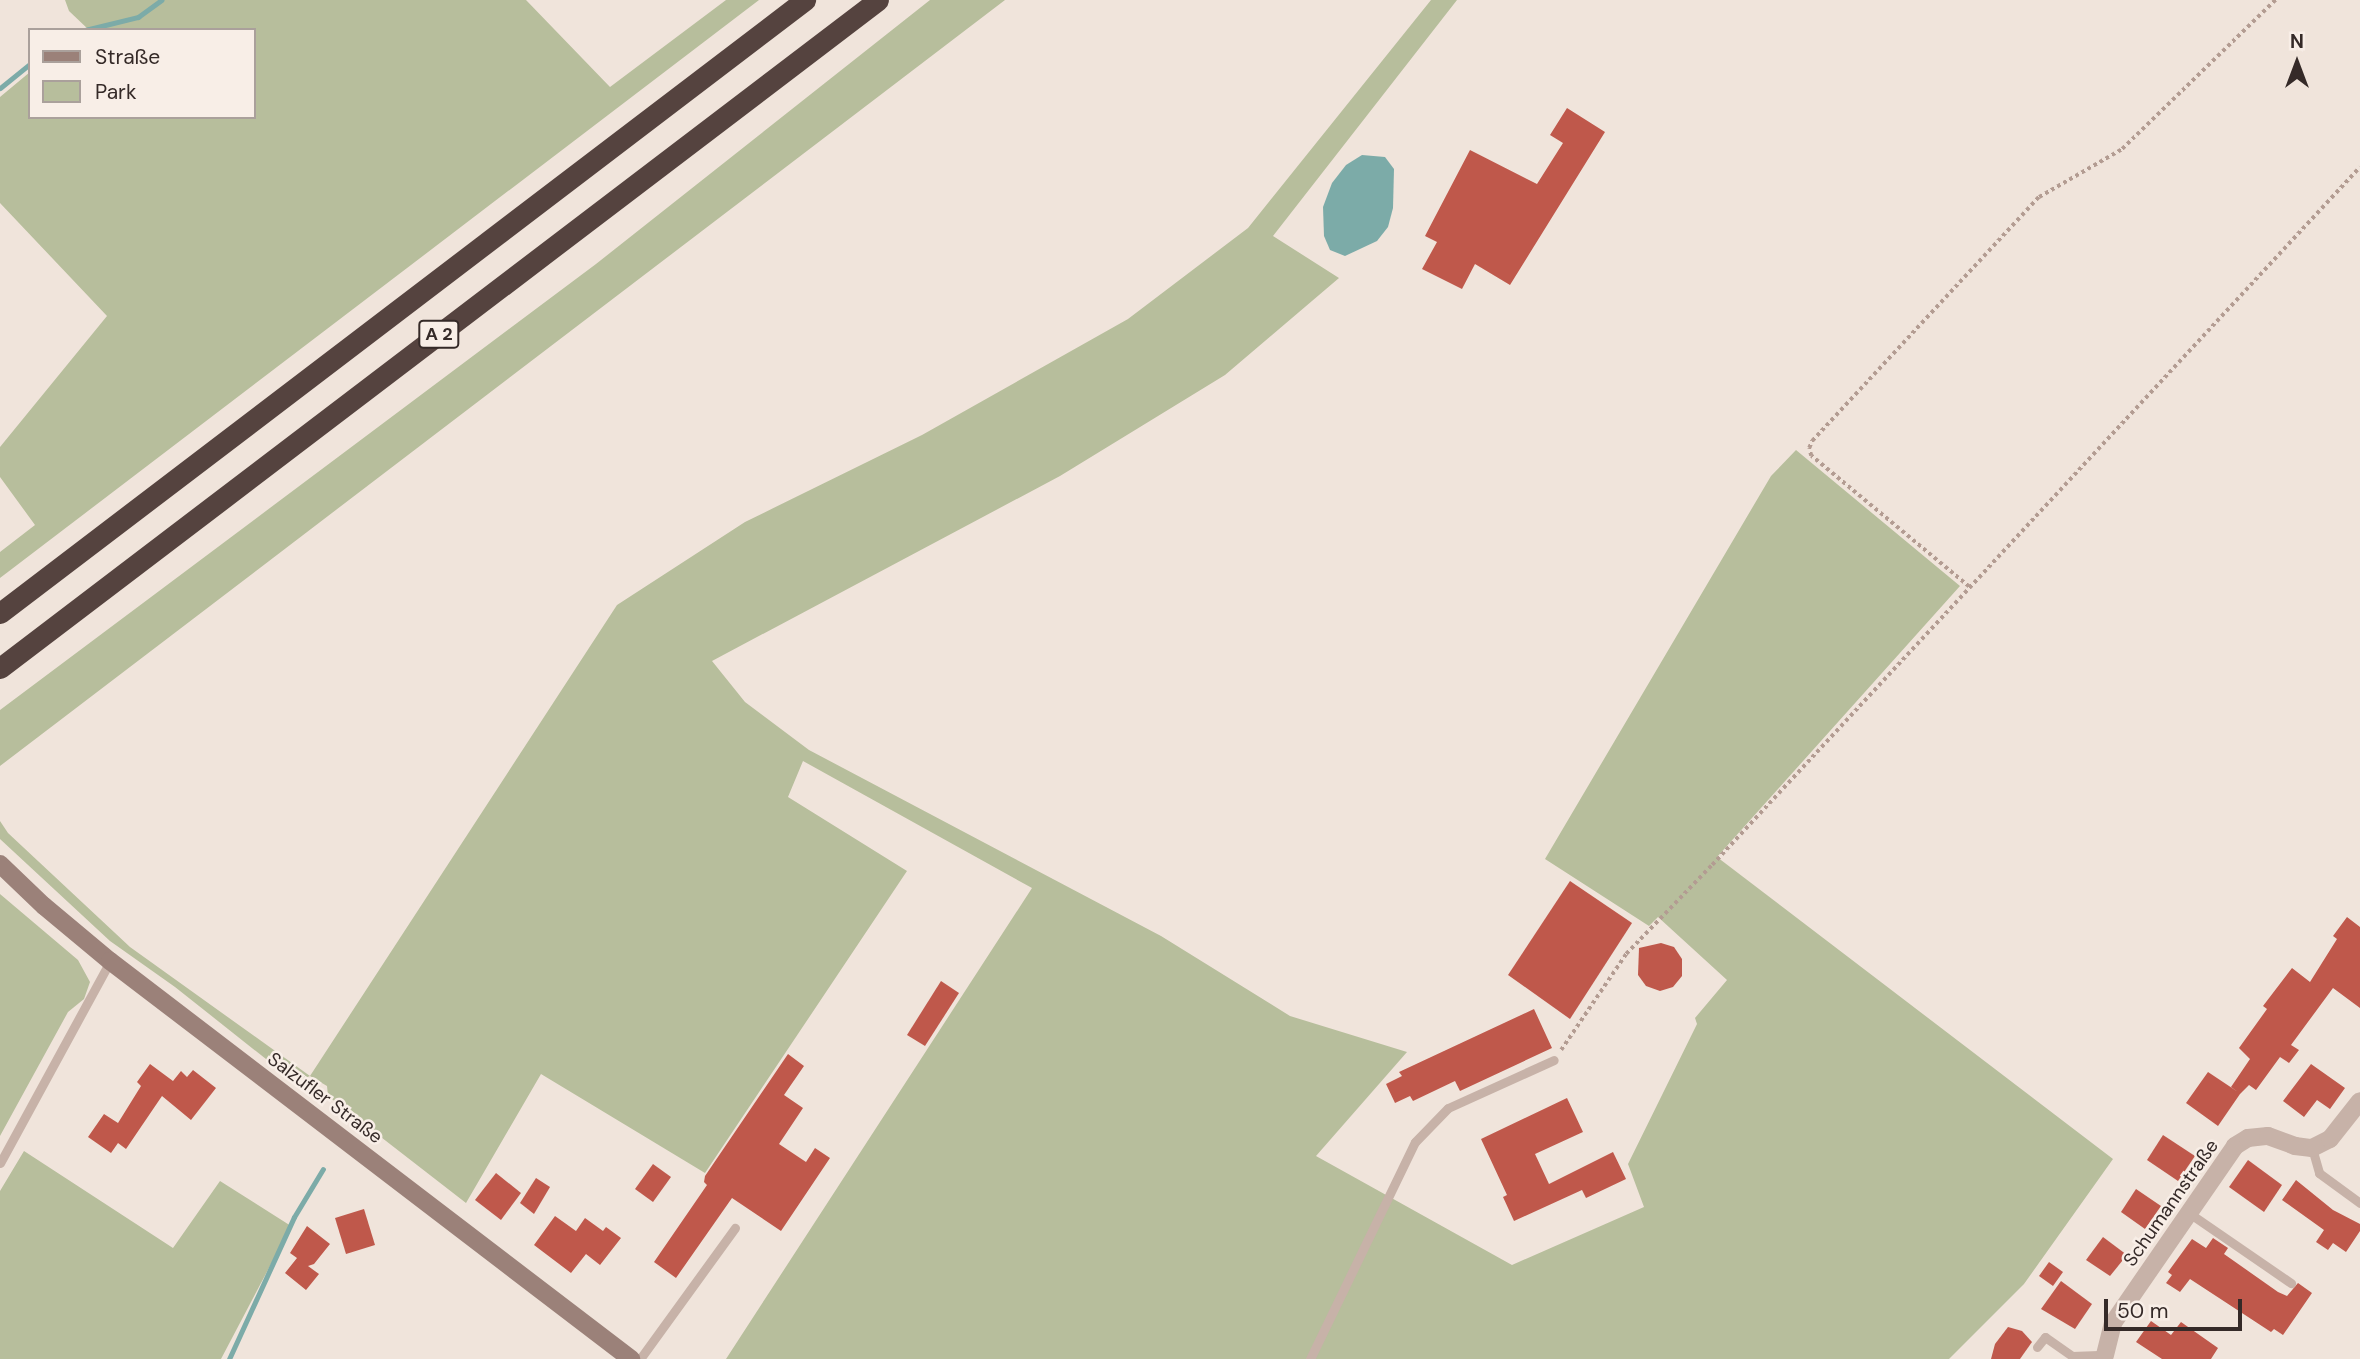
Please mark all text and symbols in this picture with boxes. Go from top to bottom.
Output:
legend [28,28,256,119]
north arrow [2262,28,2332,98]
text: N [2290,29,2304,54]
text: Straße [95,43,160,71]
text: Park [95,78,136,106]
road number: A 2 [418,320,460,348]
street label: Salzufler Straße [263,1047,387,1149]
street label: Schumannstraße [2119,1135,2223,1271]
scale bar [2108,1286,2246,1330]
text: 50 m [2117,1297,2168,1325]

